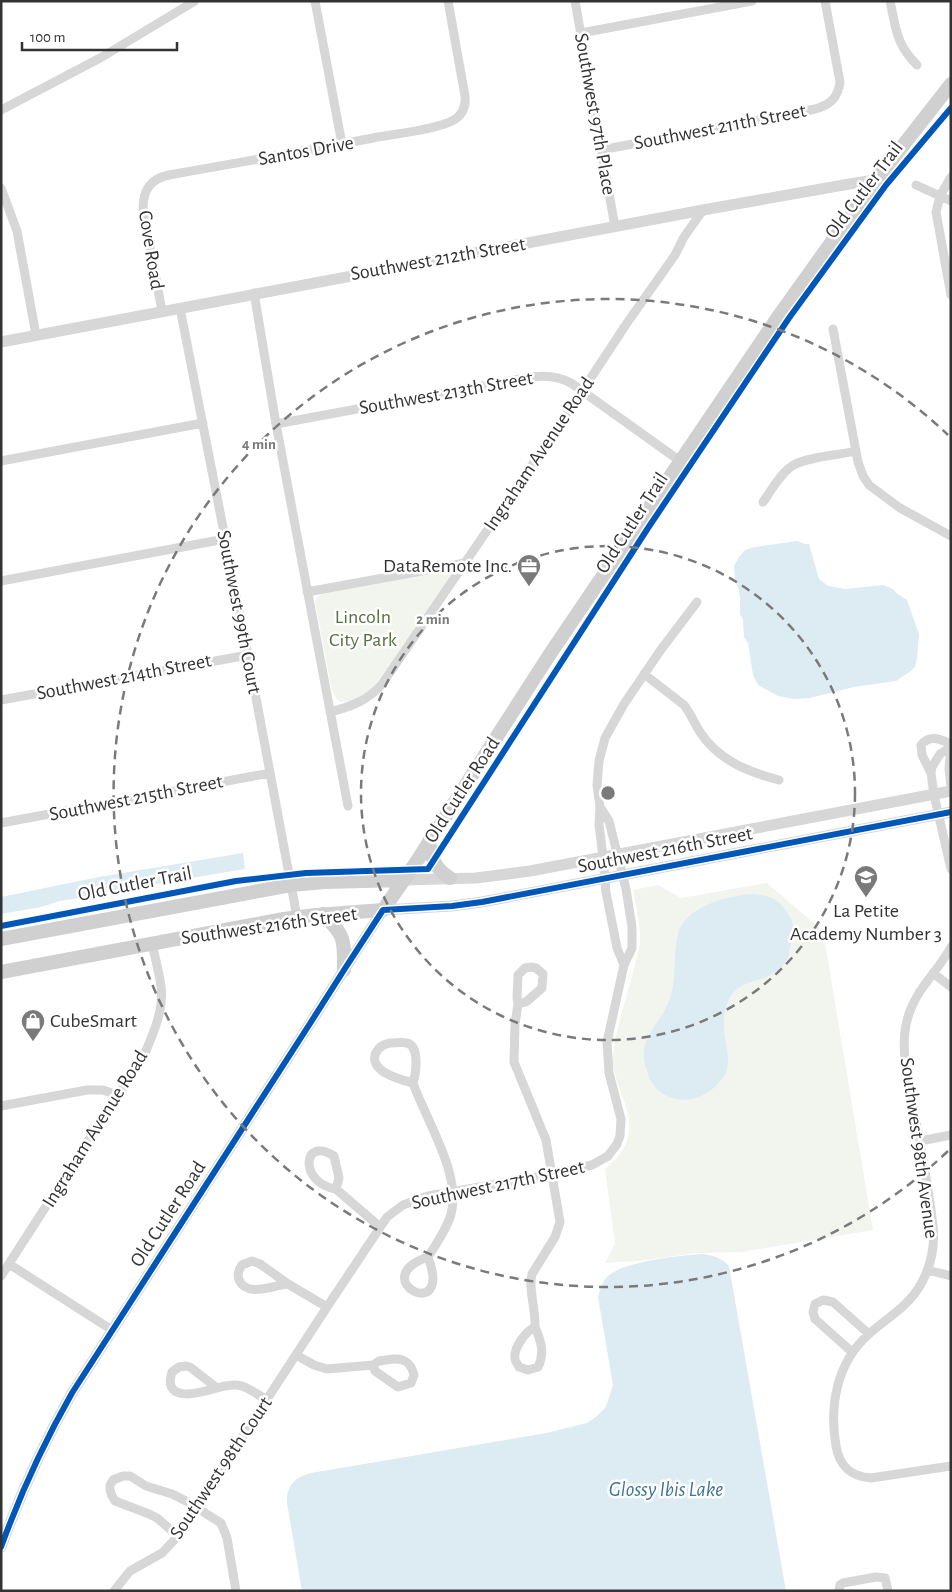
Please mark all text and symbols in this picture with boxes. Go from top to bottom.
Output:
scale bar [22,20,178,52]
text: 100 m [30,30,65,45]
street label: Southwest 97th Place [571,31,619,197]
street label: Southwest 211th Street [632,100,808,154]
street label: Santos Drive [257,133,355,169]
street label: Old Cutler Trail [821,138,907,242]
street label: Cove Road [135,209,167,291]
street label: Southwest 212th Street [349,234,528,284]
street label: Southwest 213th Street [357,368,535,418]
street label: Ingraham Avenue Road [480,373,598,535]
text: 4 min [242,437,276,452]
street label: Old Cutler Trail [592,469,672,577]
street label: Southwest 99th Court [213,528,265,696]
office icon: DataRemote Inc. [516,553,542,587]
place label: DataRemote Inc. [383,556,512,576]
park label: Lincoln City Park [329,607,397,650]
text: 2 min [416,612,450,627]
street label: Southwest 214th Street [35,650,214,704]
street label: Old Cutler Road [420,734,504,846]
street label: Southwest 215th Street [47,771,225,825]
centre of rings [599,784,617,802]
street label: Southwest 216th Street [576,823,755,877]
street label: Old Cutler Trail [76,863,194,905]
school or university icon: La Petite Academy Number 3 [853,864,879,898]
place label: La Petite Academy Number 3 [790,901,942,944]
street label: Southwest 216th Street [180,904,359,948]
shop icon: CubeSmart [20,1008,46,1042]
place label: CubeSmart [50,1011,138,1031]
street label: Ingraham Avenue Road [39,1047,151,1211]
street label: Southwest 98th Avenue [896,1056,942,1240]
street label: Southwest 217th Street [410,1157,587,1213]
street label: Old Cutler Road [126,1158,210,1270]
street label: Southwest 98th Court [166,1393,276,1543]
water label: Glossy Ibis Lake [609,1479,723,1500]

